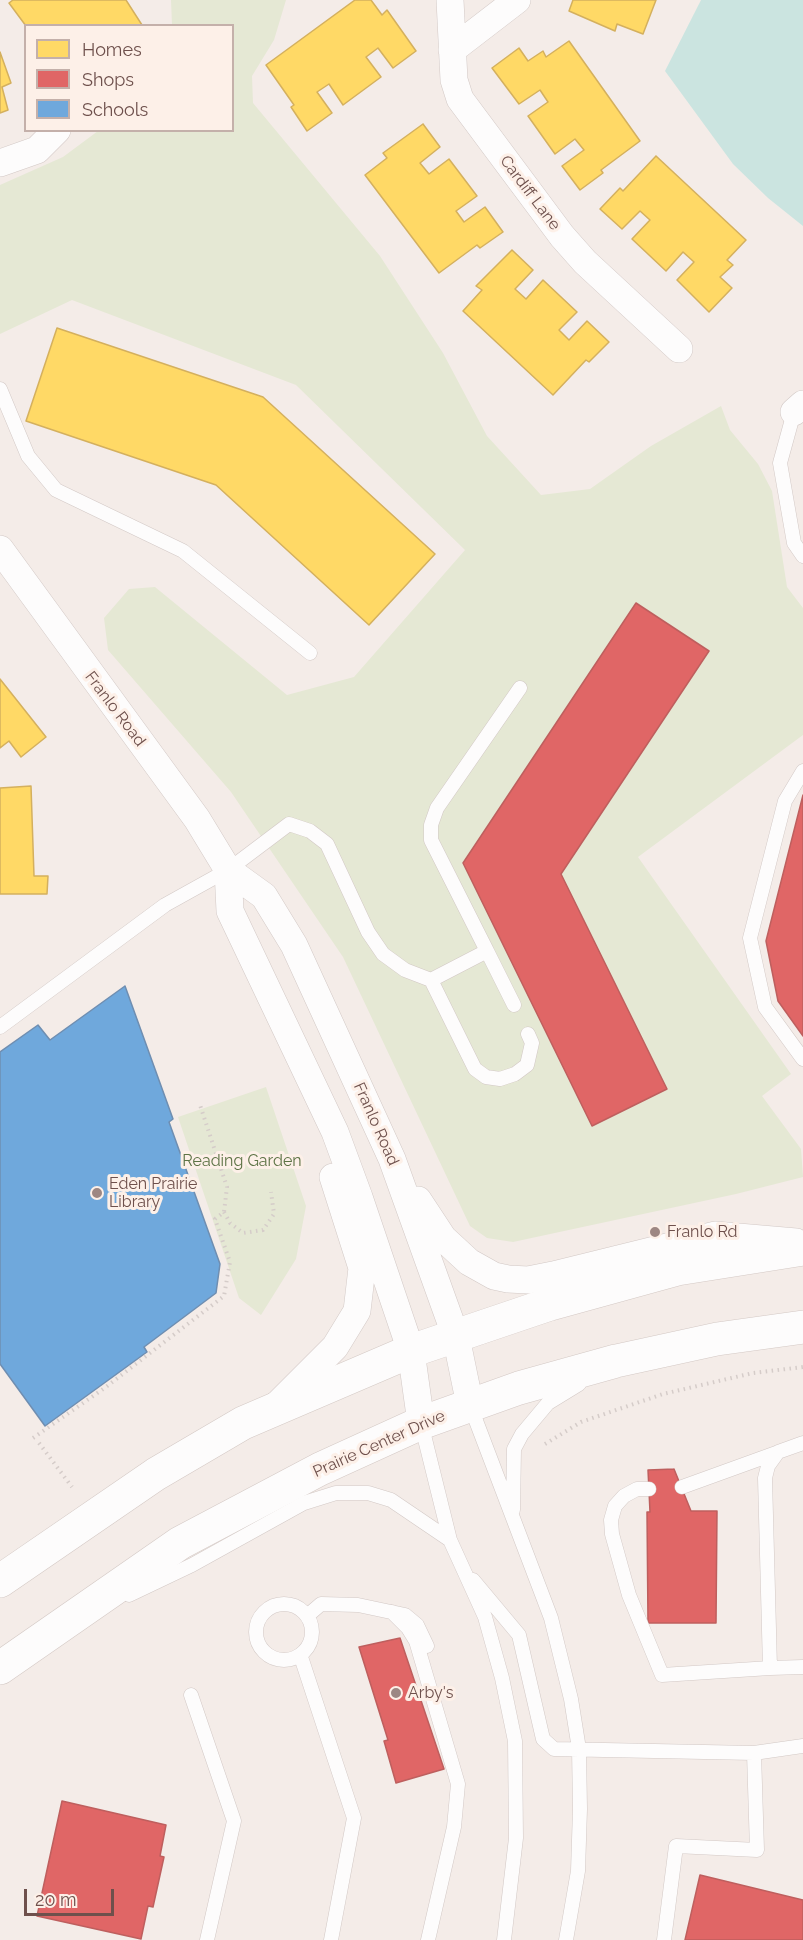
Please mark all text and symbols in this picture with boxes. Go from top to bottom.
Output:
legend [24,24,234,132]
text: Homes [82,39,142,60]
text: Shops [82,69,134,90]
text: Schools [82,99,148,120]
street label: Cardiff Lane [496,152,564,234]
street label: Franlo Road [81,668,149,750]
street label: Franlo Road [349,1080,403,1168]
park label: Reading Garden [182,1151,302,1171]
place label: Eden Prairie Library [109,1174,197,1212]
marker: Eden Prairie Library [90,1186,104,1200]
place label: Franlo Rd [667,1222,738,1242]
marker: Franlo Rd [648,1225,662,1239]
street label: Prairie Center Drive [310,1406,448,1482]
place label: Arby's [408,1683,453,1703]
marker: Arby's [389,1686,403,1700]
scale bar [27,1877,117,1915]
text: 20 m [35,1889,77,1910]

